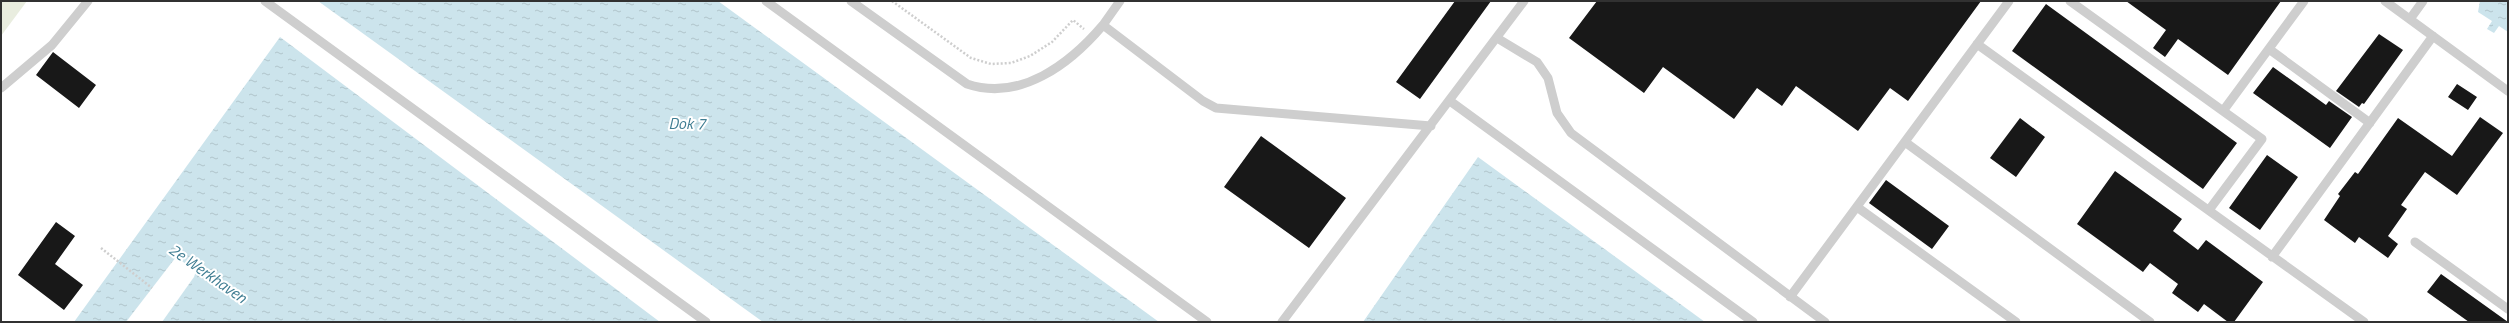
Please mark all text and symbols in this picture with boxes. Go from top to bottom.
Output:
water label: Dok 7 [668,111,708,135]
water label: 2e Werkhaven [164,237,253,309]

